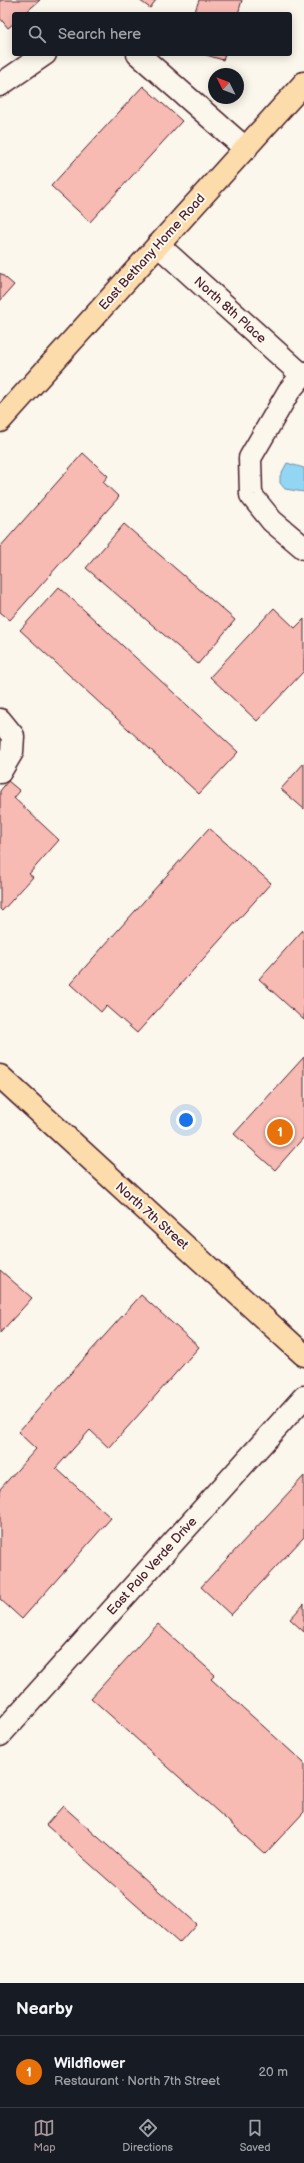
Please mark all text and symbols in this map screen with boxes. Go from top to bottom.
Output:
search box [12,12,292,56]
icon: search [26,23,48,45]
text: Search here [58,25,141,44]
north arrow [208,68,244,104]
street label: East Bethany Home Road [95,190,209,314]
street label: North 8th Place [190,273,270,347]
your location [176,1110,196,1130]
pin: 1 [267,1117,293,1147]
street label: North 7th Street [112,1179,192,1253]
street label: East Palo Verde Drive [104,1513,200,1618]
text: Nearby [16,1999,73,2019]
text: Wildflower [54,2054,125,2073]
text: 1 [26,2064,32,2080]
text: 20 m [258,2064,288,2080]
text: Restaurant · North 7th Street [54,2073,220,2089]
tab: Map [33,2117,56,2154]
tab: Directions [122,2117,173,2154]
tab: Saved [240,2117,271,2154]

